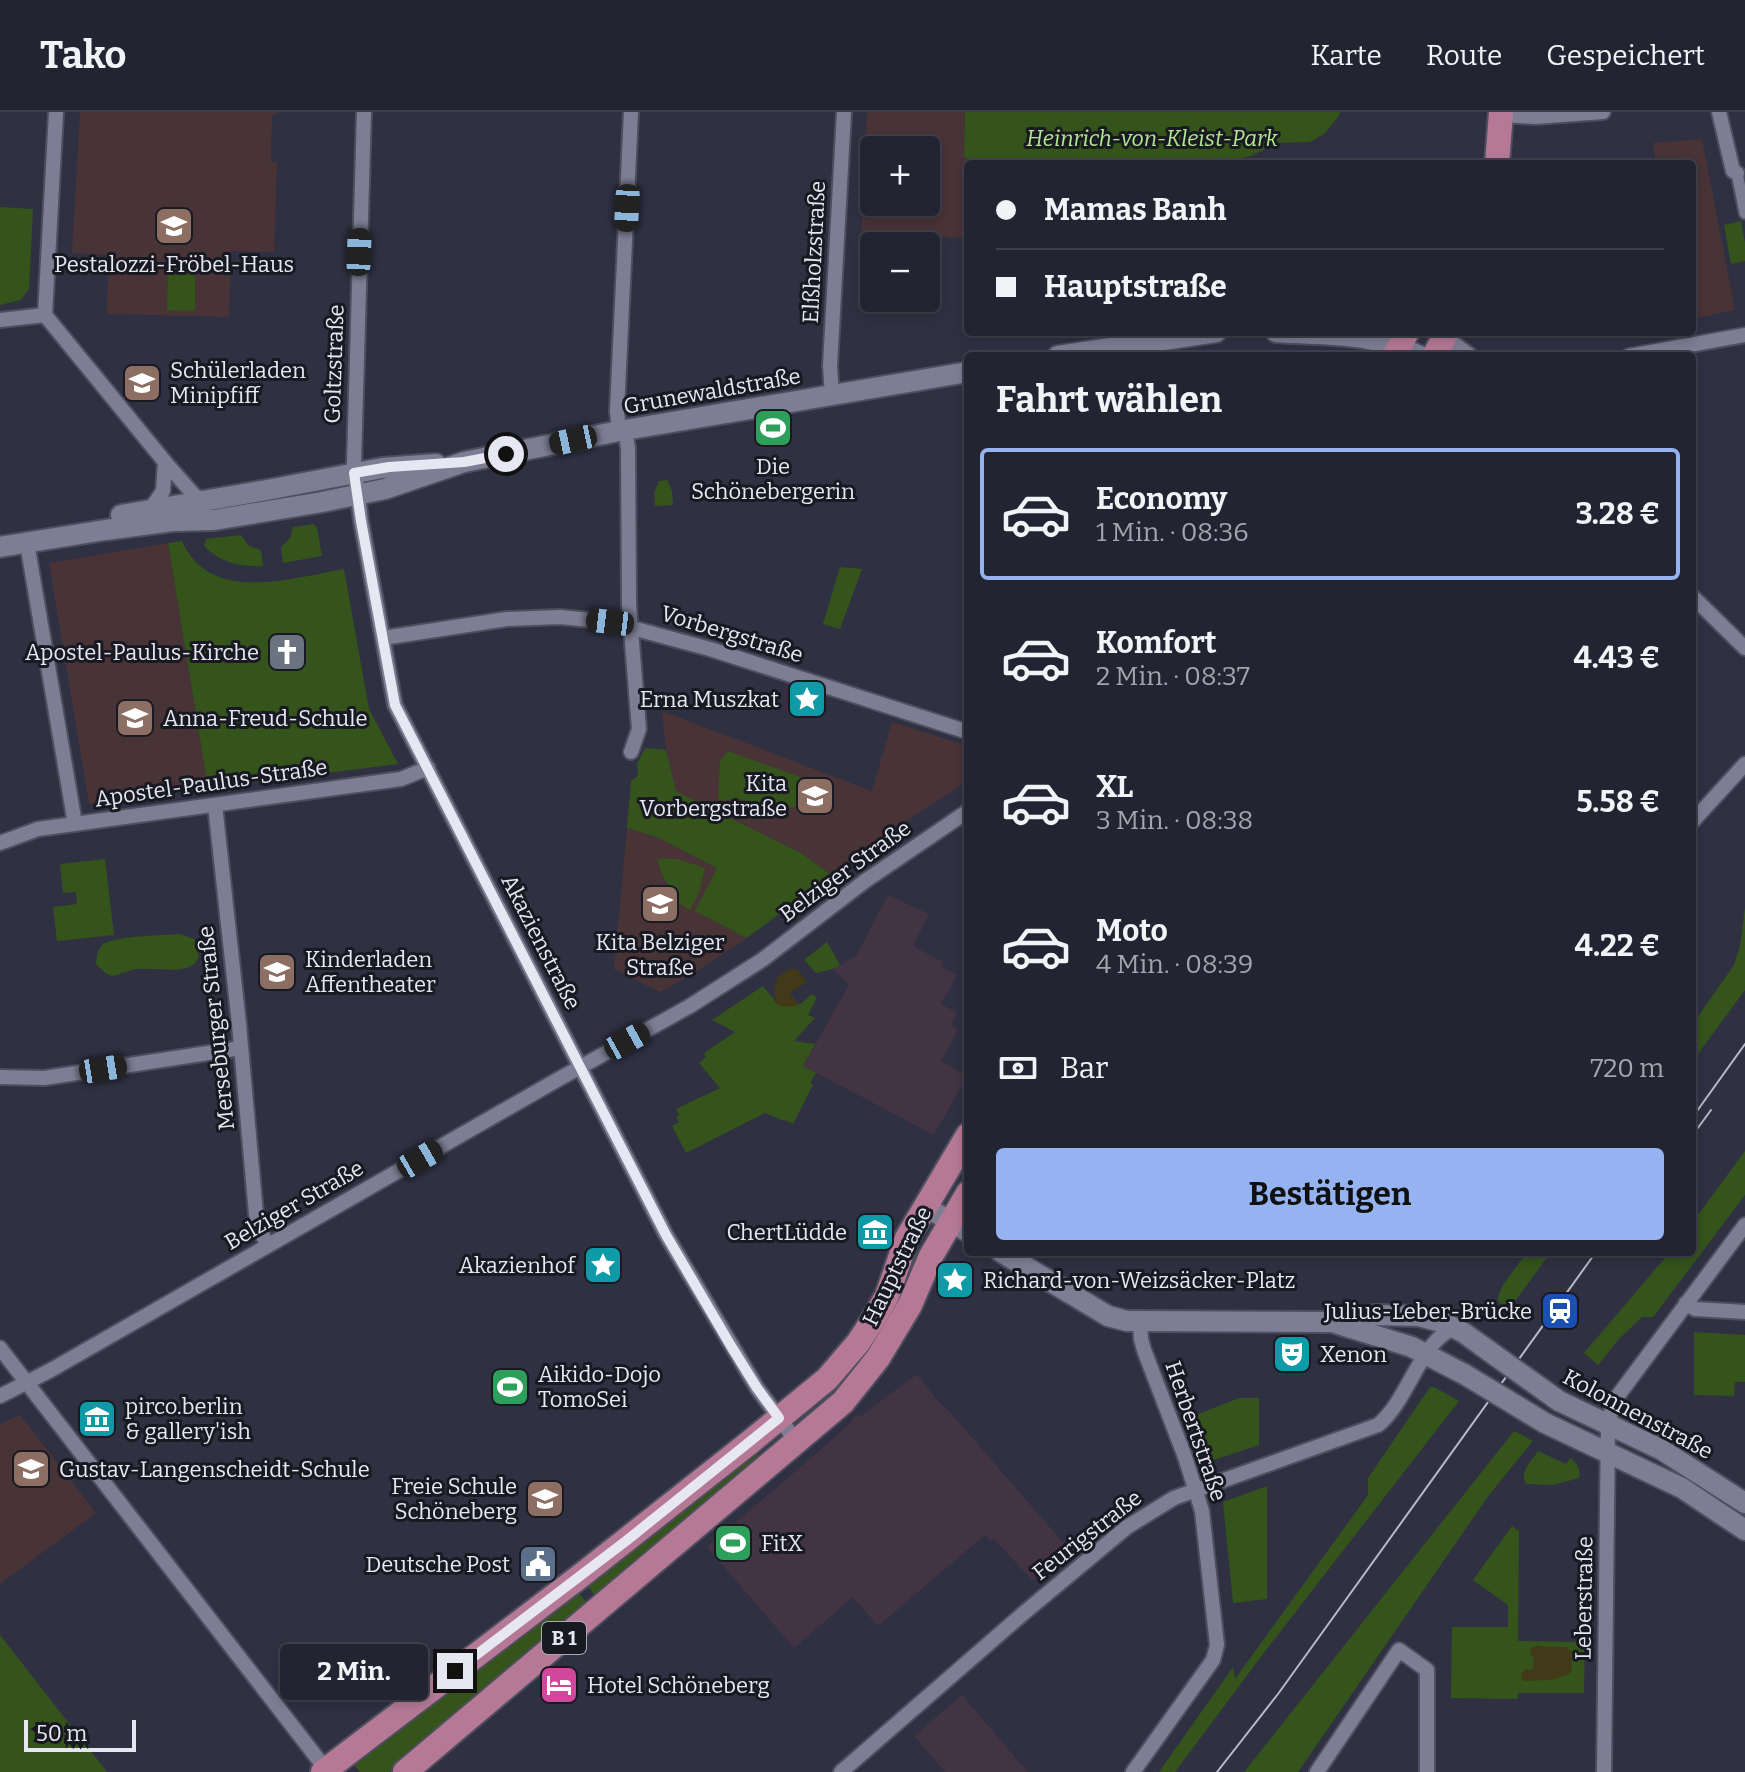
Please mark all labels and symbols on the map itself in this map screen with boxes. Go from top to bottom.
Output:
park label: Heinrich-von-Kleist-Park [1026,125,1279,152]
street label: Elßholzstraße [797,180,831,324]
car [614,183,640,233]
school or university icon: Pestalozzi-Fröbel-Haus [153,205,195,247]
car [346,228,372,276]
place label: Pestalozzi-Fröbel-Haus [54,251,294,278]
street label: Goltzstraße [318,304,350,424]
place label: Schülerladen Minipfiff [170,357,306,409]
school or university icon: Schülerladen Minipfiff [121,362,163,404]
street label: Grunewaldstraße [621,362,803,420]
sports icon: Die Schönebergerin [752,407,794,449]
car [547,423,599,457]
route start [488,436,524,472]
place label: Die Schönebergerin [691,453,855,505]
street label: Vorbergstraße [658,600,806,668]
car [585,607,635,637]
church icon: Apostel-Paulus-Kirche [266,631,308,673]
place label: Apostel-Paulus-Kirche [25,639,259,666]
place icon: Erna Muszkat [786,678,828,720]
place label: Erna Muszkat [640,686,779,713]
school or university icon: Anna-Freud-Schule [114,697,156,739]
place label: Anna-Freud-Schule [163,705,368,732]
street label: Apostel-Paulus-Straße [93,753,329,813]
place label: Kita Vorbergstraße [640,770,787,822]
school or university icon: Kita Vorbergstraße [794,775,836,817]
street label: Belziger Straße [774,814,916,928]
street label: Akazienstraße [495,870,587,1014]
school or university icon: Kita Belziger Straße [639,883,681,925]
street label: Merseburger Straße [192,925,240,1131]
place label: Kita Belziger Straße [595,929,725,981]
place label: Kinderladen Affentheater [305,946,436,998]
school or university icon: Kinderladen Affentheater [256,951,298,993]
car [600,1019,654,1063]
car [77,1053,129,1085]
car [393,1137,447,1181]
street label: Belziger Straße [220,1154,368,1256]
street label: Hauptstraße [857,1202,937,1330]
museum icon: ChertLüdde [854,1211,896,1253]
place label: ChertLüdde [726,1219,847,1246]
place icon: Akazienhof [582,1244,624,1286]
place label: Akazienhof [459,1252,576,1279]
place icon: Richard-von-Weizsäcker-Platz [934,1259,976,1301]
place label: Richard-von-Weizsäcker-Platz [983,1267,1295,1294]
station icon: Julius-Leber-Brücke [1539,1290,1581,1332]
place label: Julius-Leber-Brücke [1323,1298,1532,1325]
theatre icon: Xenon [1271,1333,1313,1375]
place label: Xenon [1320,1341,1387,1368]
street label: Herbertstraße [1159,1357,1233,1505]
place label: Aikido-Dojo TomoSei [538,1361,661,1413]
street label: Kolonnenstraße [1558,1363,1718,1465]
sports icon: Aikido-Dojo TomoSei [489,1366,531,1408]
place label: pirco.berlin & gallery'ish [125,1393,251,1445]
museum icon: pirco.berlin & gallery'ish [76,1398,118,1440]
school or university icon: Gustav-Langenscheidt-Schule [10,1448,52,1490]
place label: Gustav-Langenscheidt-Schule [59,1456,370,1483]
place label: Freie Schule Schöneberg [391,1473,517,1525]
school or university icon: Freie Schule Schöneberg [524,1478,566,1520]
street label: Feurigstraße [1027,1484,1147,1586]
sports icon: FitX [712,1522,754,1564]
place label: FitX [761,1530,803,1557]
street label: Leberstraße [1569,1536,1599,1660]
public building icon: Deutsche Post [517,1543,559,1585]
place label: Deutsche Post [366,1551,510,1578]
road number: B 1 [542,1622,586,1654]
callout: 2 Min. [279,1643,427,1699]
route end [437,1653,473,1689]
hotel icon: Hotel Schöneberg [538,1664,580,1706]
place label: Hotel Schöneberg [587,1672,770,1699]
scale bar [24,1716,136,1752]

